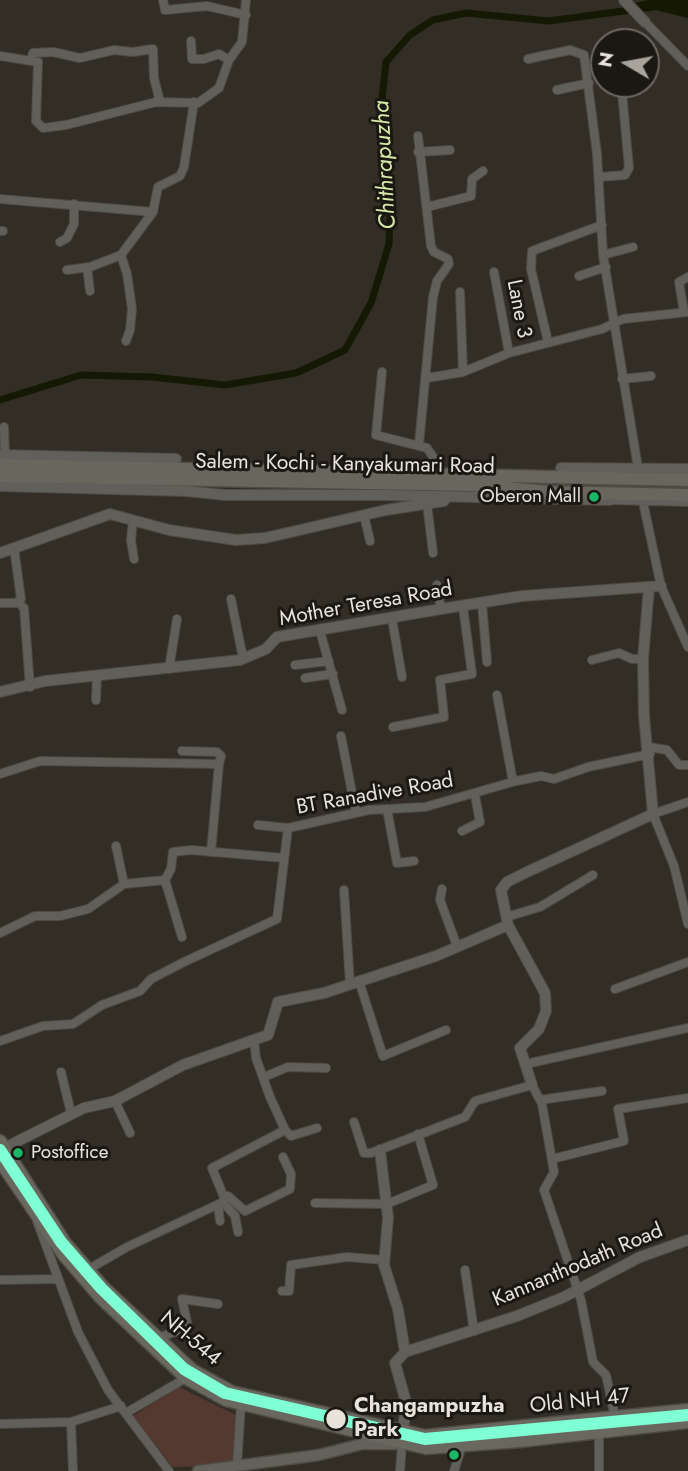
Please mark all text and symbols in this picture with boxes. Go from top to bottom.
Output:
north arrow [590,28,660,98]
text: N [591,50,620,69]
water label: Chithrapuzha [369,100,403,230]
street label: Lane 3 [500,278,536,340]
street label: Salem - Kochi - Kanyakumari Road [195,450,495,480]
place label: Oberon Mall [480,486,581,508]
marker: Oberon Mall [587,490,601,504]
street label: Mother Teresa Road [278,577,454,633]
street label: BT Ranadive Road [295,769,455,821]
place label: Postoffice [31,1142,108,1164]
marker: Postoffice [11,1146,25,1160]
street label: Kannanthodath Road [489,1219,667,1313]
street label: NH-544 [154,1306,226,1372]
street label: Old NH 47 [529,1384,631,1420]
place label: Changampuzha Park [354,1394,505,1444]
marker: Changampuzha Park [324,1407,348,1431]
unlabelled marker [447,1448,461,1462]

